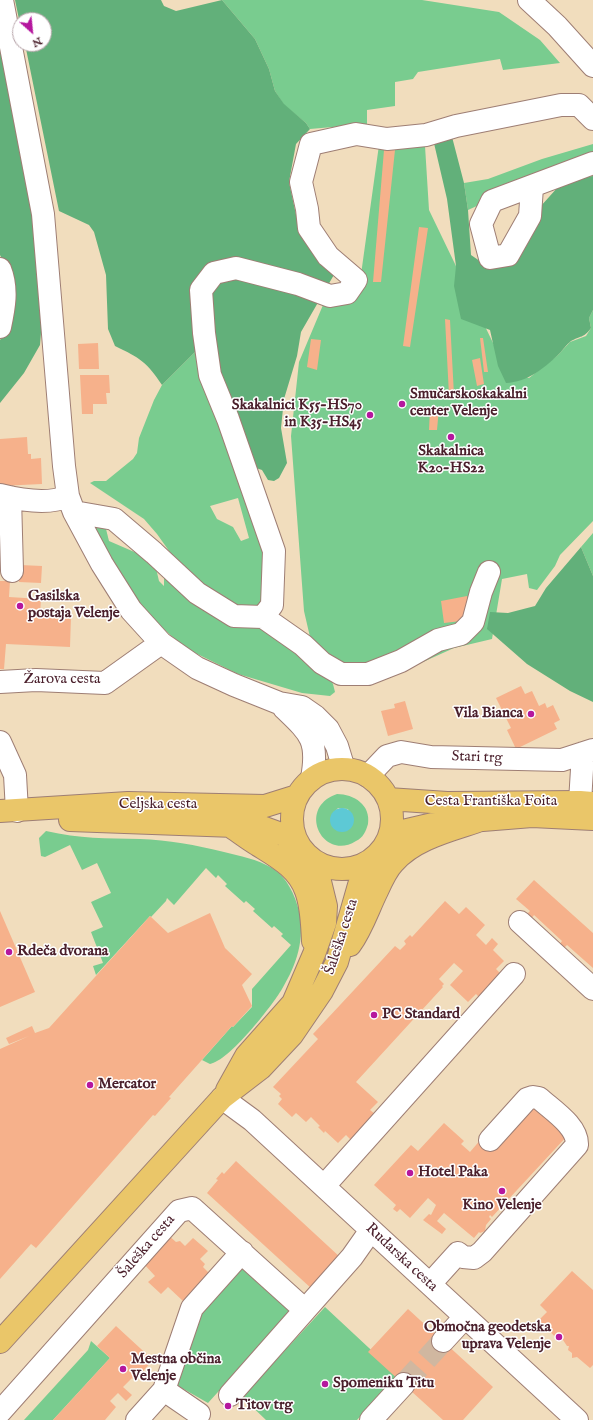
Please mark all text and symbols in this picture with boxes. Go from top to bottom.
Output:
north arrow [12,12,52,52]
text: N [30,33,44,50]
place label: Smučarskoskakalni center Velenje [410,386,527,421]
place label: Skakalnici K55-HS70 in K35-HS45 [232,397,362,432]
marker: Smučarskoskakalni center Velenje [397,399,407,409]
marker: Skakalnici K55-HS70 in K35-HS45 [365,410,375,420]
marker: Skakalnica K20-HS22 [446,432,456,442]
place label: Skakalnica K20-HS22 [418,443,484,478]
place label: Gasilska postaja Velenje [28,588,120,623]
marker: Gasilska postaja Velenje [15,601,25,611]
street label: Žarova cesta [23,671,101,689]
place label: Vila Bianca [454,705,523,723]
marker: Vila Bianca [526,709,536,719]
street label: Stari trg [451,748,503,768]
street label: Cesta Františka Foita [425,793,557,811]
street label: Celjska cesta [119,796,197,814]
street label: Šaleška cesta [321,897,363,977]
place label: Rdeča dvorana [17,943,108,961]
marker: Rdeča dvorana [4,947,14,957]
place label: PC Standard [382,1006,460,1024]
marker: PC Standard [369,1010,379,1020]
place label: Mercator [98,1076,156,1094]
marker: Mercator [85,1080,95,1090]
place label: Hotel Paka [418,1164,488,1182]
marker: Hotel Paka [405,1168,415,1178]
marker: Kino Velenje [497,1186,507,1196]
place label: Kino Velenje [462,1197,542,1215]
street label: Šaleška cesta [114,1212,180,1282]
street label: Rudarska cesta [361,1220,441,1296]
place label: Območna geodetska uprava Velenje [424,1319,551,1354]
marker: Območna geodetska uprava Velenje [554,1332,564,1342]
place label: Mestna občina Velenje [131,1351,221,1386]
marker: Mestna občina Velenje [118,1364,128,1374]
place label: Spomeniku Titu [333,1375,434,1393]
marker: Spomeniku Titu [320,1379,330,1389]
place label: Titov trg [236,1397,293,1415]
marker: Titov trg [223,1401,233,1411]

